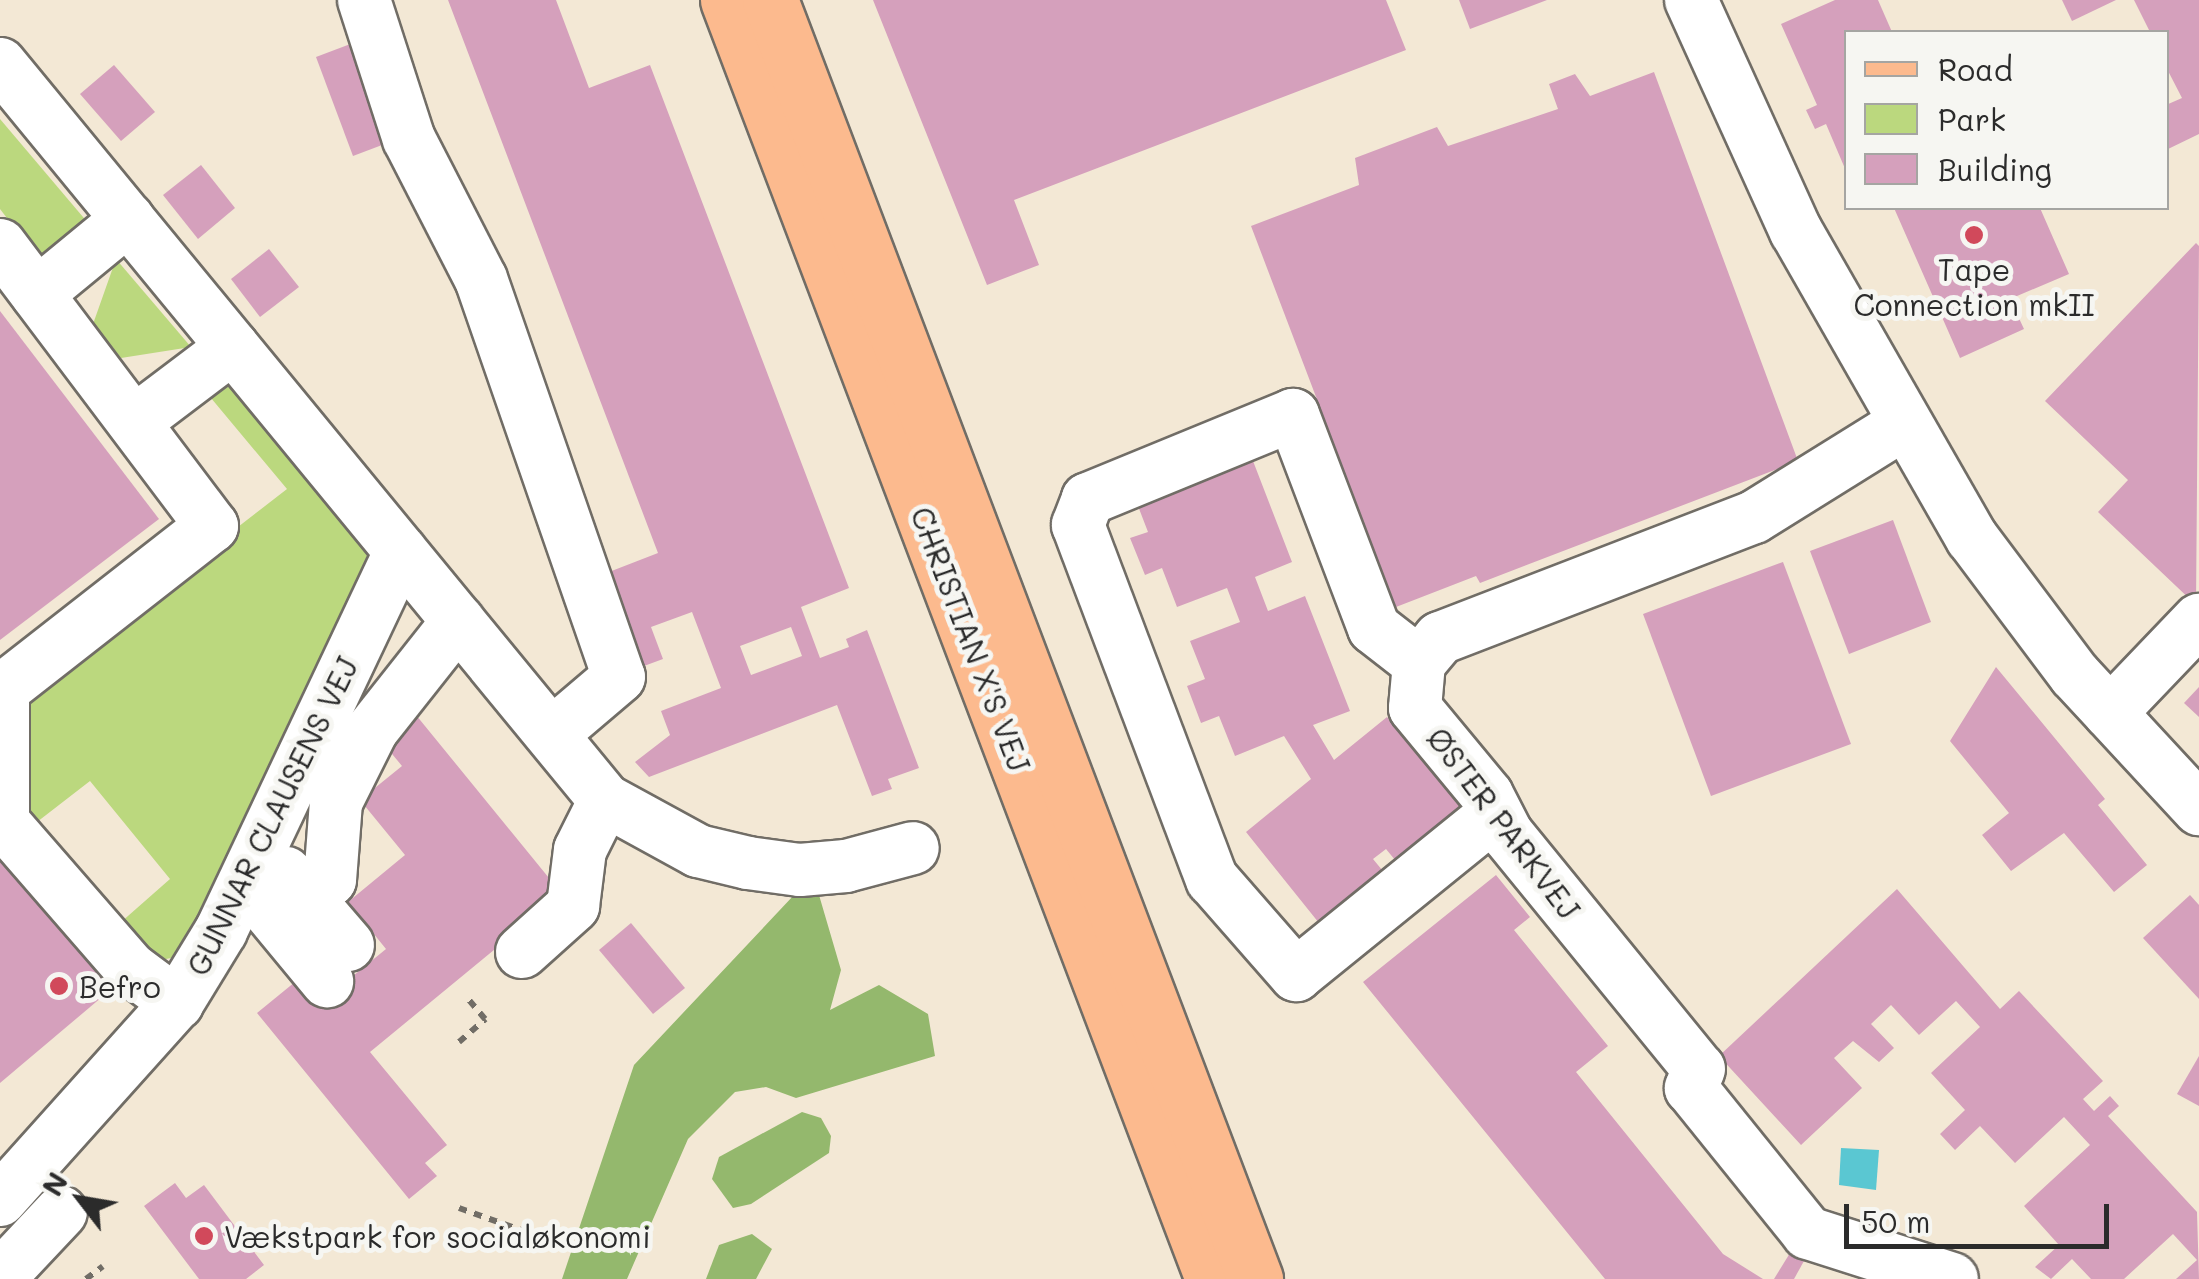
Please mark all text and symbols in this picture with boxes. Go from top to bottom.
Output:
legend [1844,30,2169,210]
text: Road [1938,49,2013,89]
text: Park [1938,99,2006,139]
text: Building [1938,149,2052,189]
marker: Tape Connection mkII [1963,224,1985,246]
place label: Tape Connection mkII [1853,251,2095,322]
street label: CHRISTIAN X'S VEJ [904,502,1038,776]
street label: GUNNAR CLAUSENS VEJ [179,651,365,981]
street label: ØSTER PARKVEJ [1420,720,1588,926]
place label: Befro [79,968,161,1004]
marker: Befro [48,975,70,997]
north arrow [30,1149,130,1249]
text: N [33,1165,75,1202]
scale bar [1849,1184,2114,1246]
text: 50 m [1861,1201,1931,1241]
place label: Vækstpark for socialøkonomi [224,1218,651,1254]
marker: Vækstpark for socialøkonomi [193,1225,215,1247]

